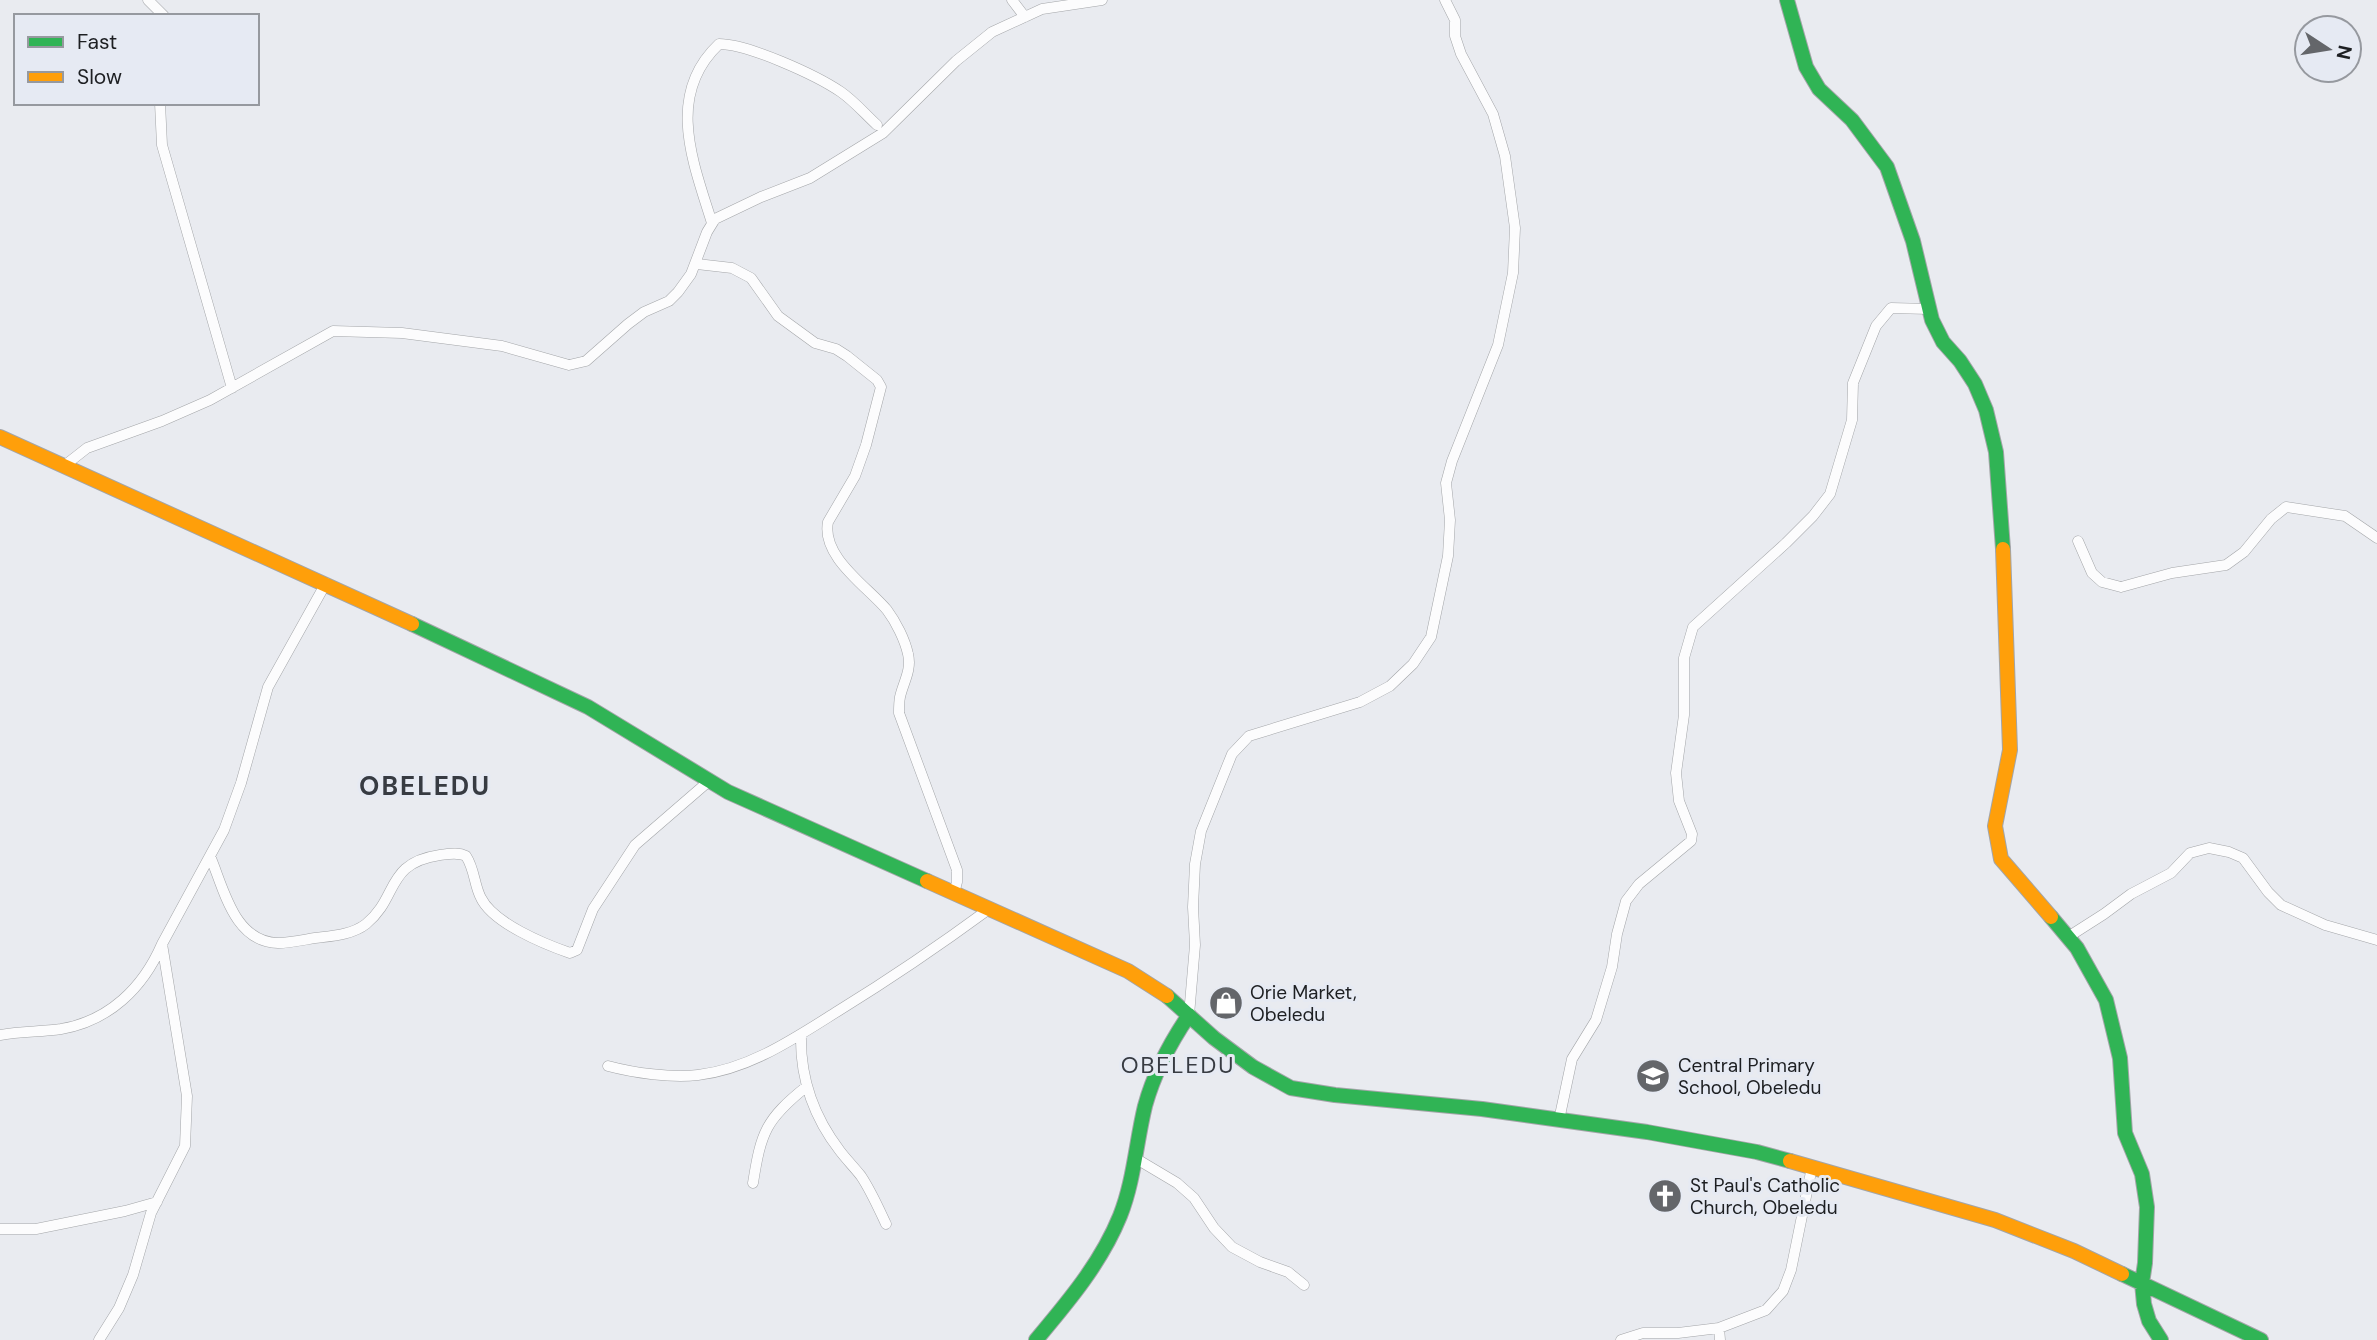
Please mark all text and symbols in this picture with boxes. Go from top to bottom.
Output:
legend [14,14,259,105]
north arrow [2293,14,2363,84]
text: Fast [77,28,117,56]
text: N [2330,43,2358,62]
text: Slow [77,63,122,91]
district label: OBELEDU [359,769,491,803]
place label: Orie Market, Obeledu [1250,980,1357,1027]
shop icon: Orie Market, Obeledu [1207,984,1245,1022]
district label: OBELEDU [1121,1050,1235,1080]
place label: Central Primary School, Obeledu [1678,1053,1821,1100]
school or university icon: Central Primary School, Obeledu [1634,1057,1672,1095]
place label: St Paul's Catholic Church, Obeledu [1690,1173,1840,1220]
church icon: St Paul's Catholic Church, Obeledu [1646,1177,1684,1215]

